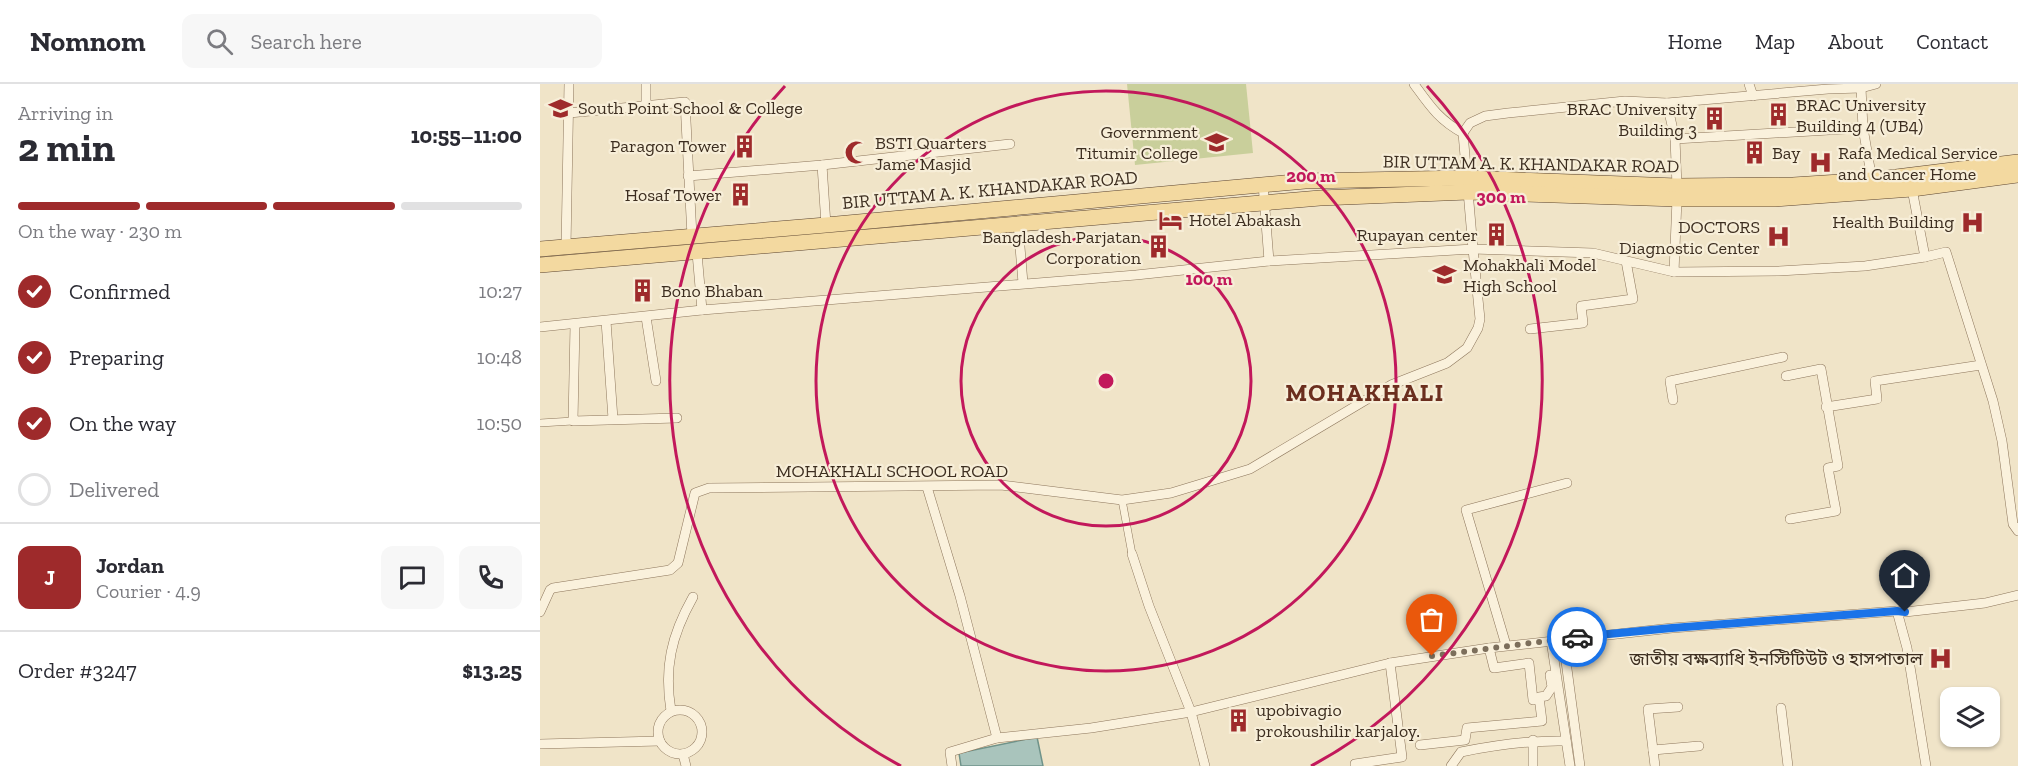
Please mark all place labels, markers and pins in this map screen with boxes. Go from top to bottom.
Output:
place label: BRAC University Building 4 (UB4) [1796,94,1927,137]
school or university icon: South Point School & College [547,95,573,121]
place label: South Point School & College [578,97,803,119]
place label: BRAC University Building 3 [1567,98,1698,141]
building icon: BRAC University Building 4 (UB4) [1765,102,1791,128]
building icon: BRAC University Building 3 [1702,106,1728,132]
place label: Government Titumir College [1076,121,1198,164]
school or university icon: Government Titumir College [1203,129,1229,155]
place label: BSTI Quarters Jame Masjid [875,132,987,175]
building icon: Paragon Tower [732,133,758,159]
place label: Paragon Tower [610,135,727,157]
mosque icon: BSTI Quarters Jame Masjid [844,140,870,166]
building icon: Bay [1741,140,1767,166]
place label: Bay [1772,142,1801,164]
place label: Rafa Medical Service and Cancer Home [1838,142,1998,185]
hospital icon: Rafa Medical Service and Cancer Home [1807,150,1833,176]
building icon: Hosaf Tower [727,182,753,208]
place label: Hosaf Tower [625,184,722,206]
hotel icon: Hotel Abakash [1158,207,1184,233]
place label: Hotel Abakash [1189,209,1301,231]
hospital icon: Health Building [1959,209,1985,235]
place label: Health Building [1832,211,1954,233]
place label: DOCTORS Diagnostic Center [1619,216,1760,259]
building icon: Rupayan center [1483,222,1509,248]
place label: Rupayan center [1357,224,1478,246]
hospital icon: DOCTORS Diagnostic Center [1765,224,1791,250]
place label: Bangladesh Parjatan Corporation [982,226,1142,269]
building icon: Bangladesh Parjatan Corporation [1146,234,1172,260]
place label: Mohakhali Model High School [1463,254,1597,297]
school or university icon: Mohakhali Model High School [1432,262,1458,288]
building icon: Bono Bhaban [630,278,656,304]
place label: Bono Bhaban [661,280,764,302]
centre of rings [1096,371,1116,391]
pin [1879,550,1930,612]
pin [1406,594,1457,656]
hospital icon: জাতীয় বক্ষব্যাধি ইনস্টিটিউট ও হাসপাতাল [1928,646,1954,672]
place label: জাতীয় বক্ষব্যাধি ইনস্টিটিউট ও হাসপাতাল [1628,648,1924,670]
place label: upobivagio prokoushilir karjaloy. [1256,699,1420,742]
building icon: upobivagio prokoushilir karjaloy. [1225,707,1251,733]

